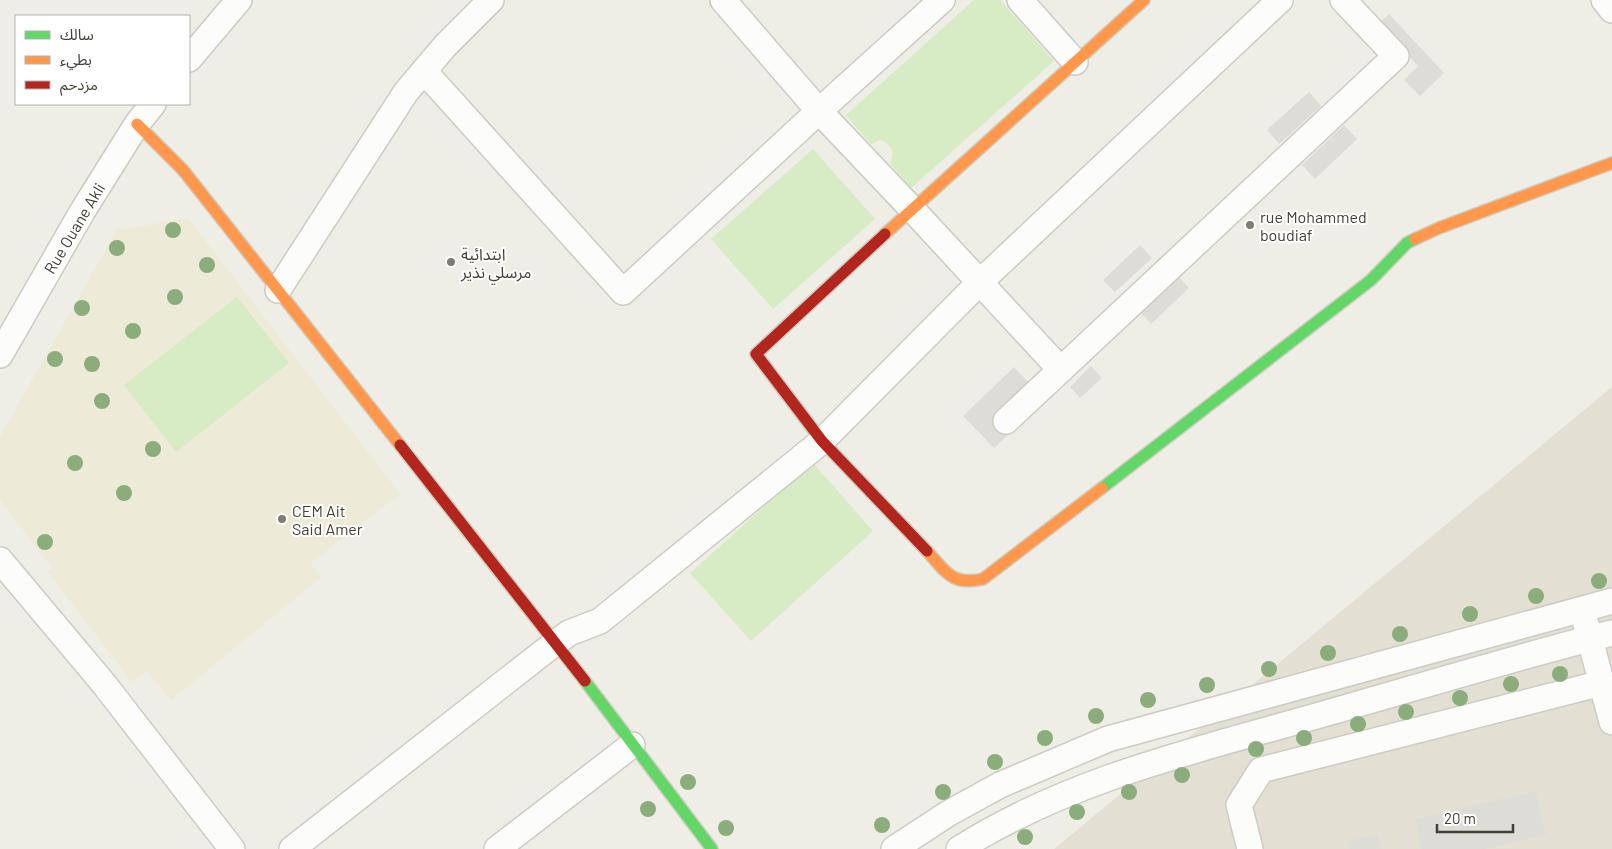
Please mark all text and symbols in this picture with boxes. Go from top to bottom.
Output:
legend [15,15,190,105]
text: سالك [60,25,94,43]
text: بطيء [60,50,92,71]
text: مزدحم [60,75,98,96]
street label: Rue Ouane Akli [39,179,109,277]
place label: rue Mohammed boudiaf [1260,207,1367,244]
marker: rue Mohammed boudiaf [1244,219,1256,231]
place label: ابتدائية مرسلي نذير [460,244,532,284]
marker: ابتدائية مرسلي نذير [445,256,457,268]
place label: CEM Ait Said Amer [292,501,363,538]
marker: CEM Ait Said Amer [276,513,288,525]
scale bar [1437,802,1513,834]
text: 20 m [1444,809,1476,827]

